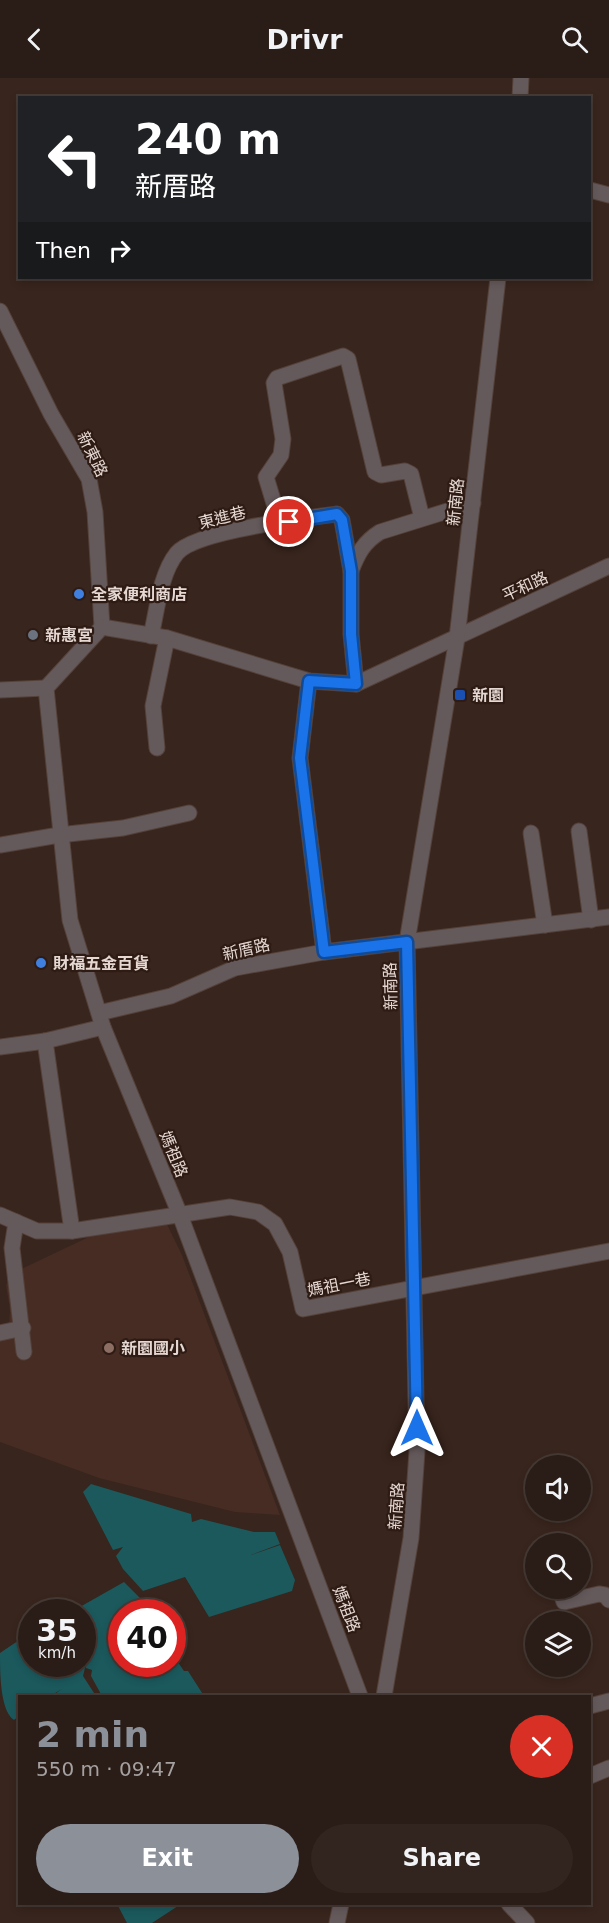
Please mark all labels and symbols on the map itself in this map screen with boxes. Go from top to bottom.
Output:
street label: 新東路 [73,428,112,480]
street label: 新南路 [444,477,467,527]
pin [263,496,314,547]
street label: 東進巷 [197,502,248,533]
street label: 平和路 [499,568,551,605]
place label: 全家便利商店 [91,585,187,604]
marker: 全家便利商店 [72,587,86,601]
place label: 新惠宮 [45,626,93,645]
marker: 新惠宮 [26,628,40,642]
place label: 新園 [472,686,504,705]
marker: 新園 [453,688,467,702]
street label: 新厝路 [221,935,272,964]
place label: 財福五金百貨 [53,954,149,973]
marker: 財福五金百貨 [34,956,48,970]
street label: 新南路 [381,962,400,1010]
street label: 媽祖路 [156,1128,191,1180]
street label: 媽祖一巷 [306,1269,372,1300]
place label: 新園國小 [121,1339,185,1358]
marker: 新園國小 [102,1341,116,1355]
position arrow [385,1396,449,1460]
street label: 新南路 [385,1481,408,1531]
street label: 媽祖路 [329,1583,364,1635]
speed limit sign: 40 [108,1599,186,1677]

